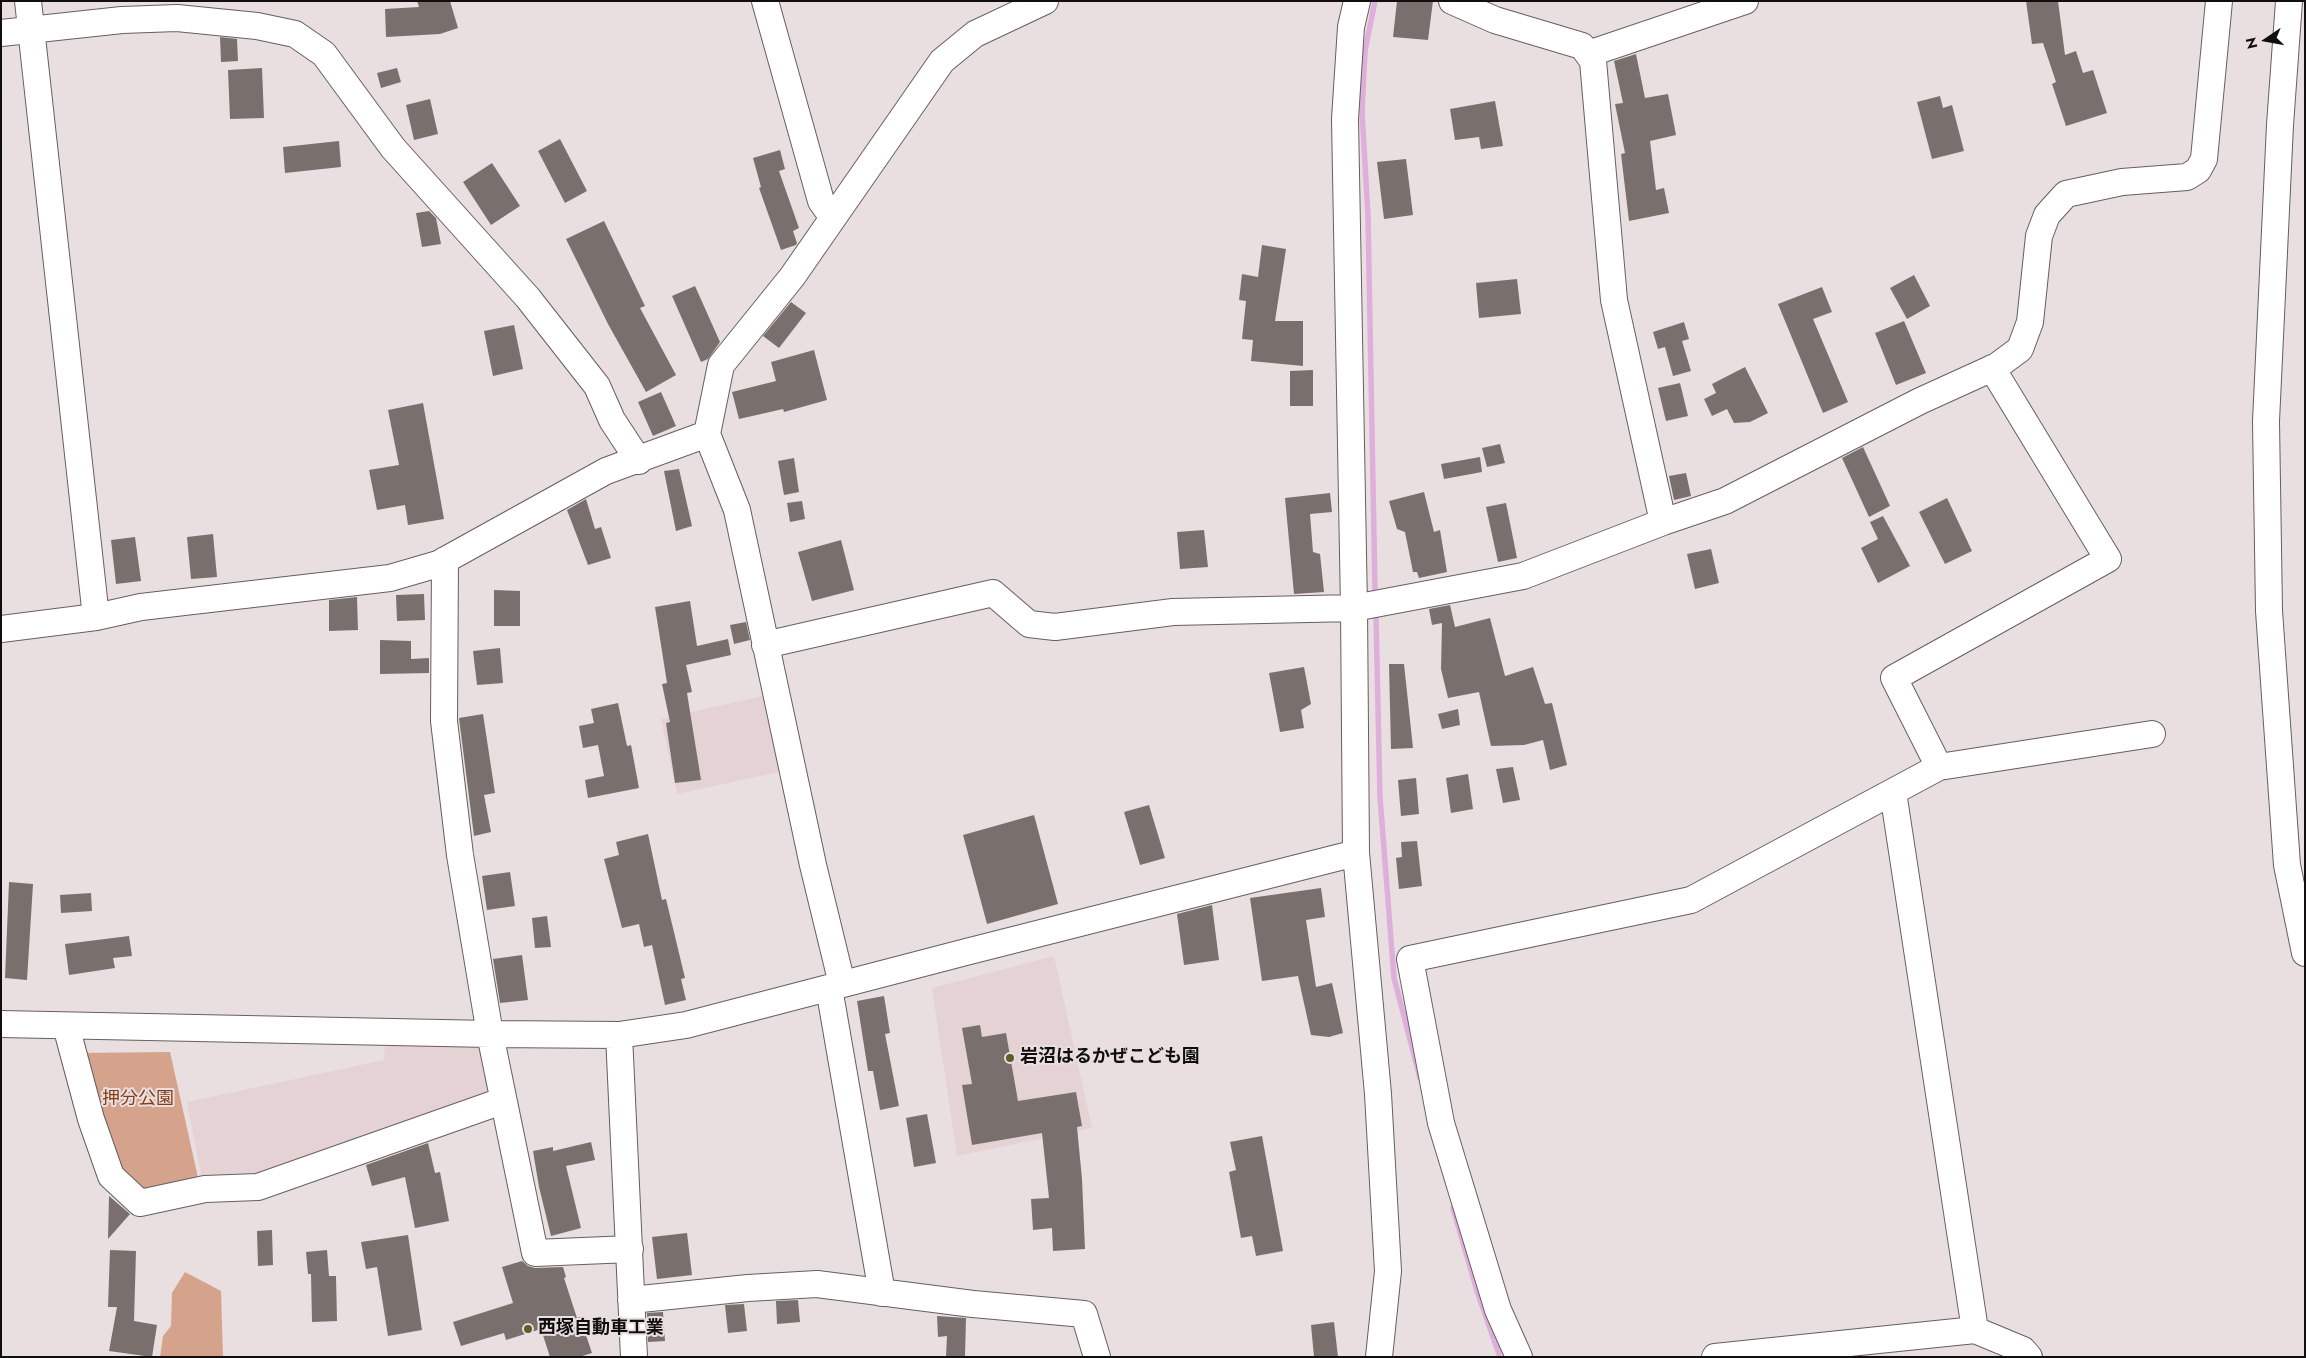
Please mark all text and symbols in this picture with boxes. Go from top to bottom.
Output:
north arrow [2241,15,2291,65]
text: N [2240,36,2262,51]
place label: 岩沼はるかぜこども園 [1020,1047,1200,1069]
marker: 岩沼はるかぜこども園 [1004,1052,1016,1064]
park label: 押分公園 [102,1089,174,1111]
place label: 西塚自動車工業 [538,1318,664,1340]
marker: 西塚自動車工業 [522,1323,534,1335]

